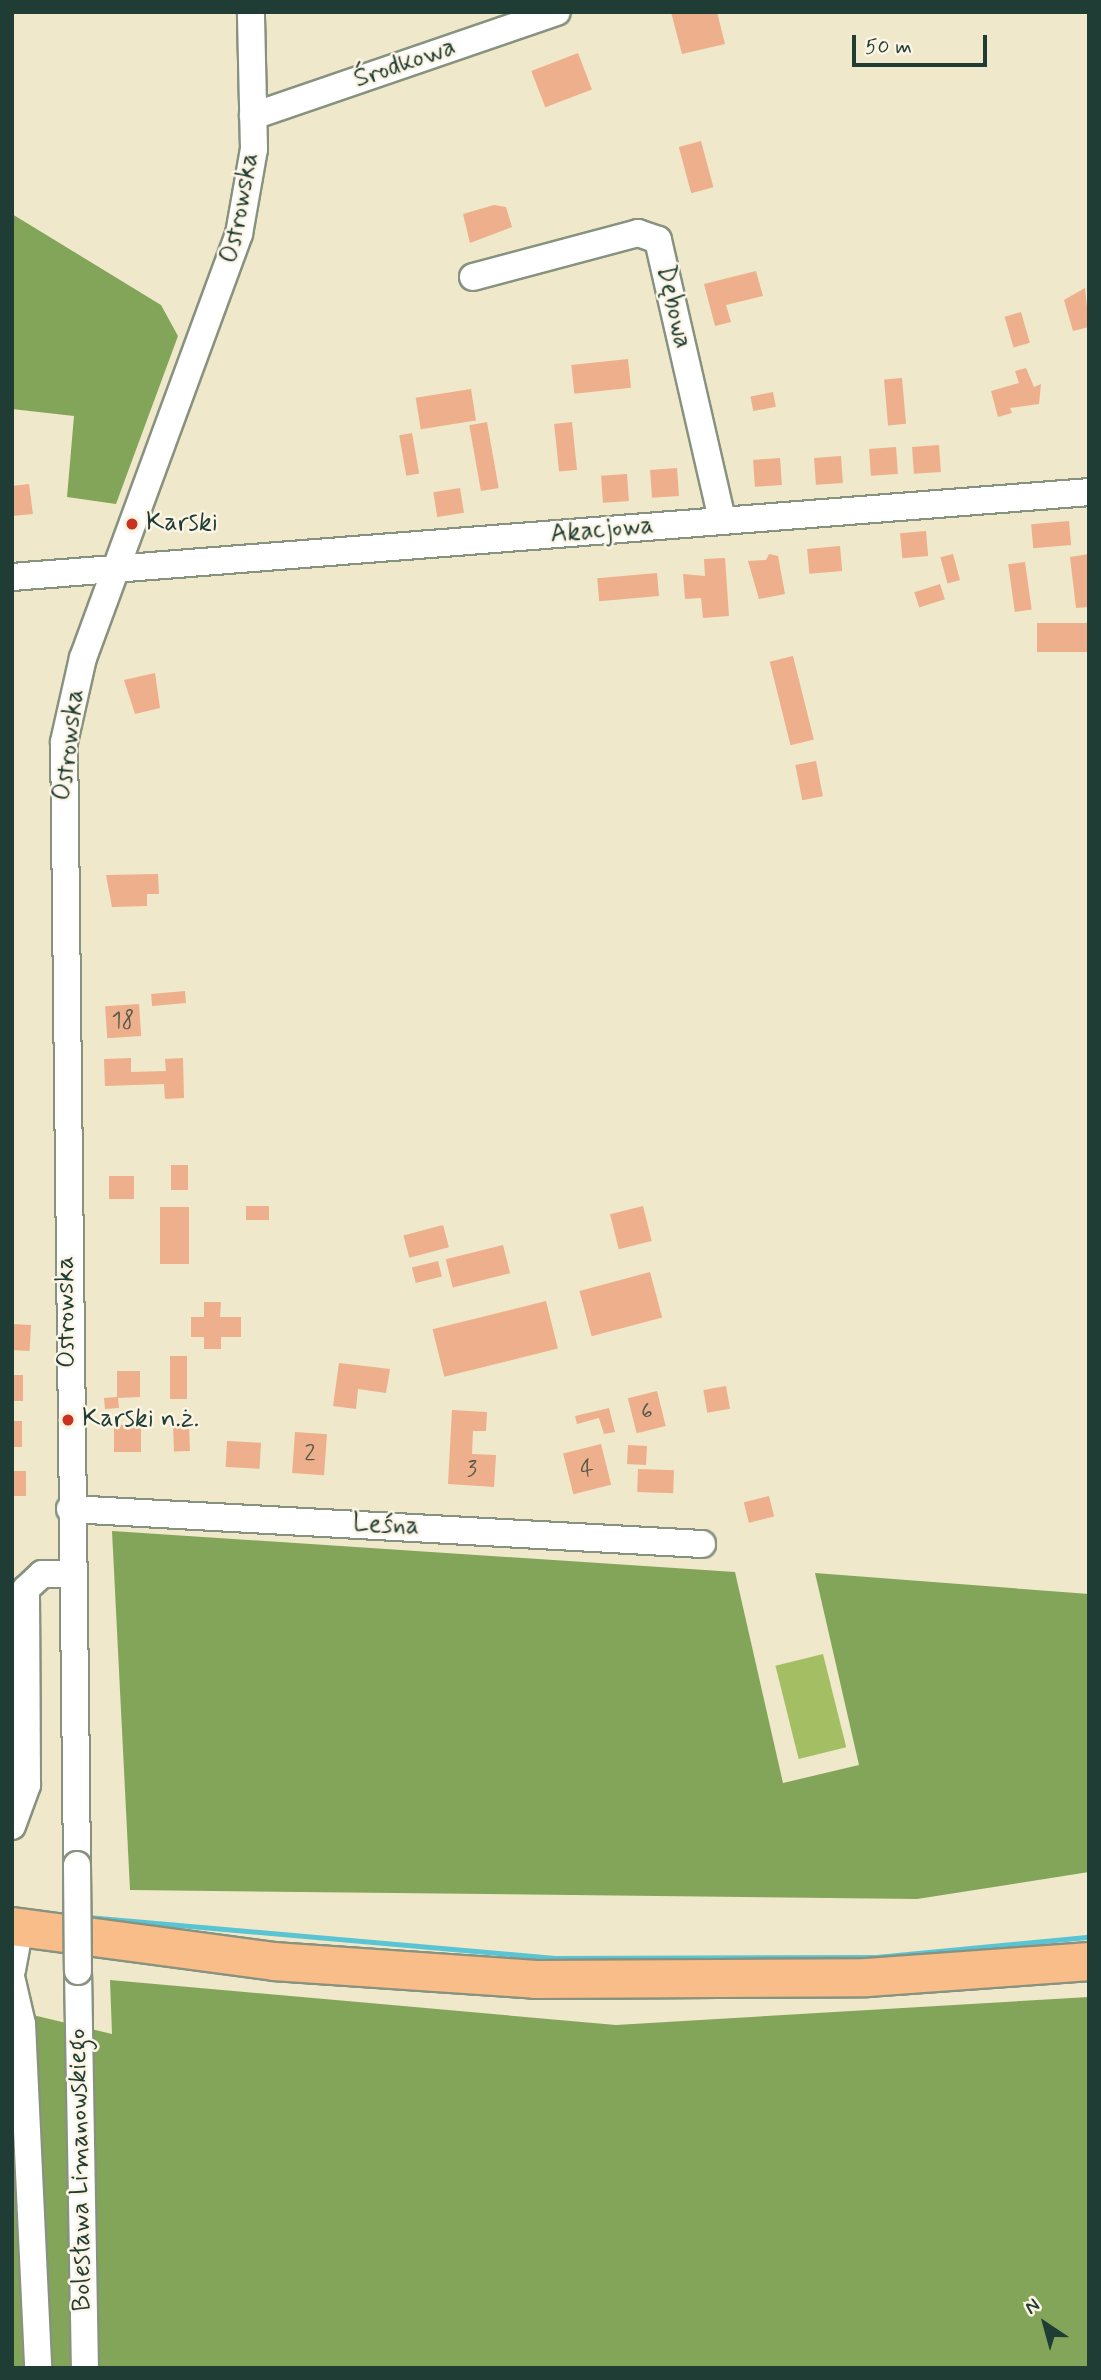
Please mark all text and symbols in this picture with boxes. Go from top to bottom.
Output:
scale bar [856,21,991,65]
street label: Środkowa [350,32,460,96]
text: 50 m [865,33,912,61]
street label: Ostrowska [215,150,267,266]
street label: Dębowa [648,262,698,352]
place label: Karski [146,508,218,540]
street label: Akacjowa [549,511,655,551]
marker: Karski [124,516,140,532]
street label: Ostrowska [48,687,92,803]
house number: 18 [112,1007,134,1035]
street label: Ostrowska [50,1256,84,1368]
house number: 6 [641,1398,653,1426]
place label: Karski n.ż. [82,1404,198,1436]
marker: Karski n.ż. [60,1412,76,1428]
house number: 2 [304,1440,316,1468]
house number: 4 [580,1455,594,1483]
house number: 3 [467,1456,477,1484]
street label: Leśna [352,1509,420,1543]
street label: Bolesława Limanowskiego [63,2026,99,2314]
north arrow [1010,2289,1080,2359]
text: N [1020,2293,1045,2320]

